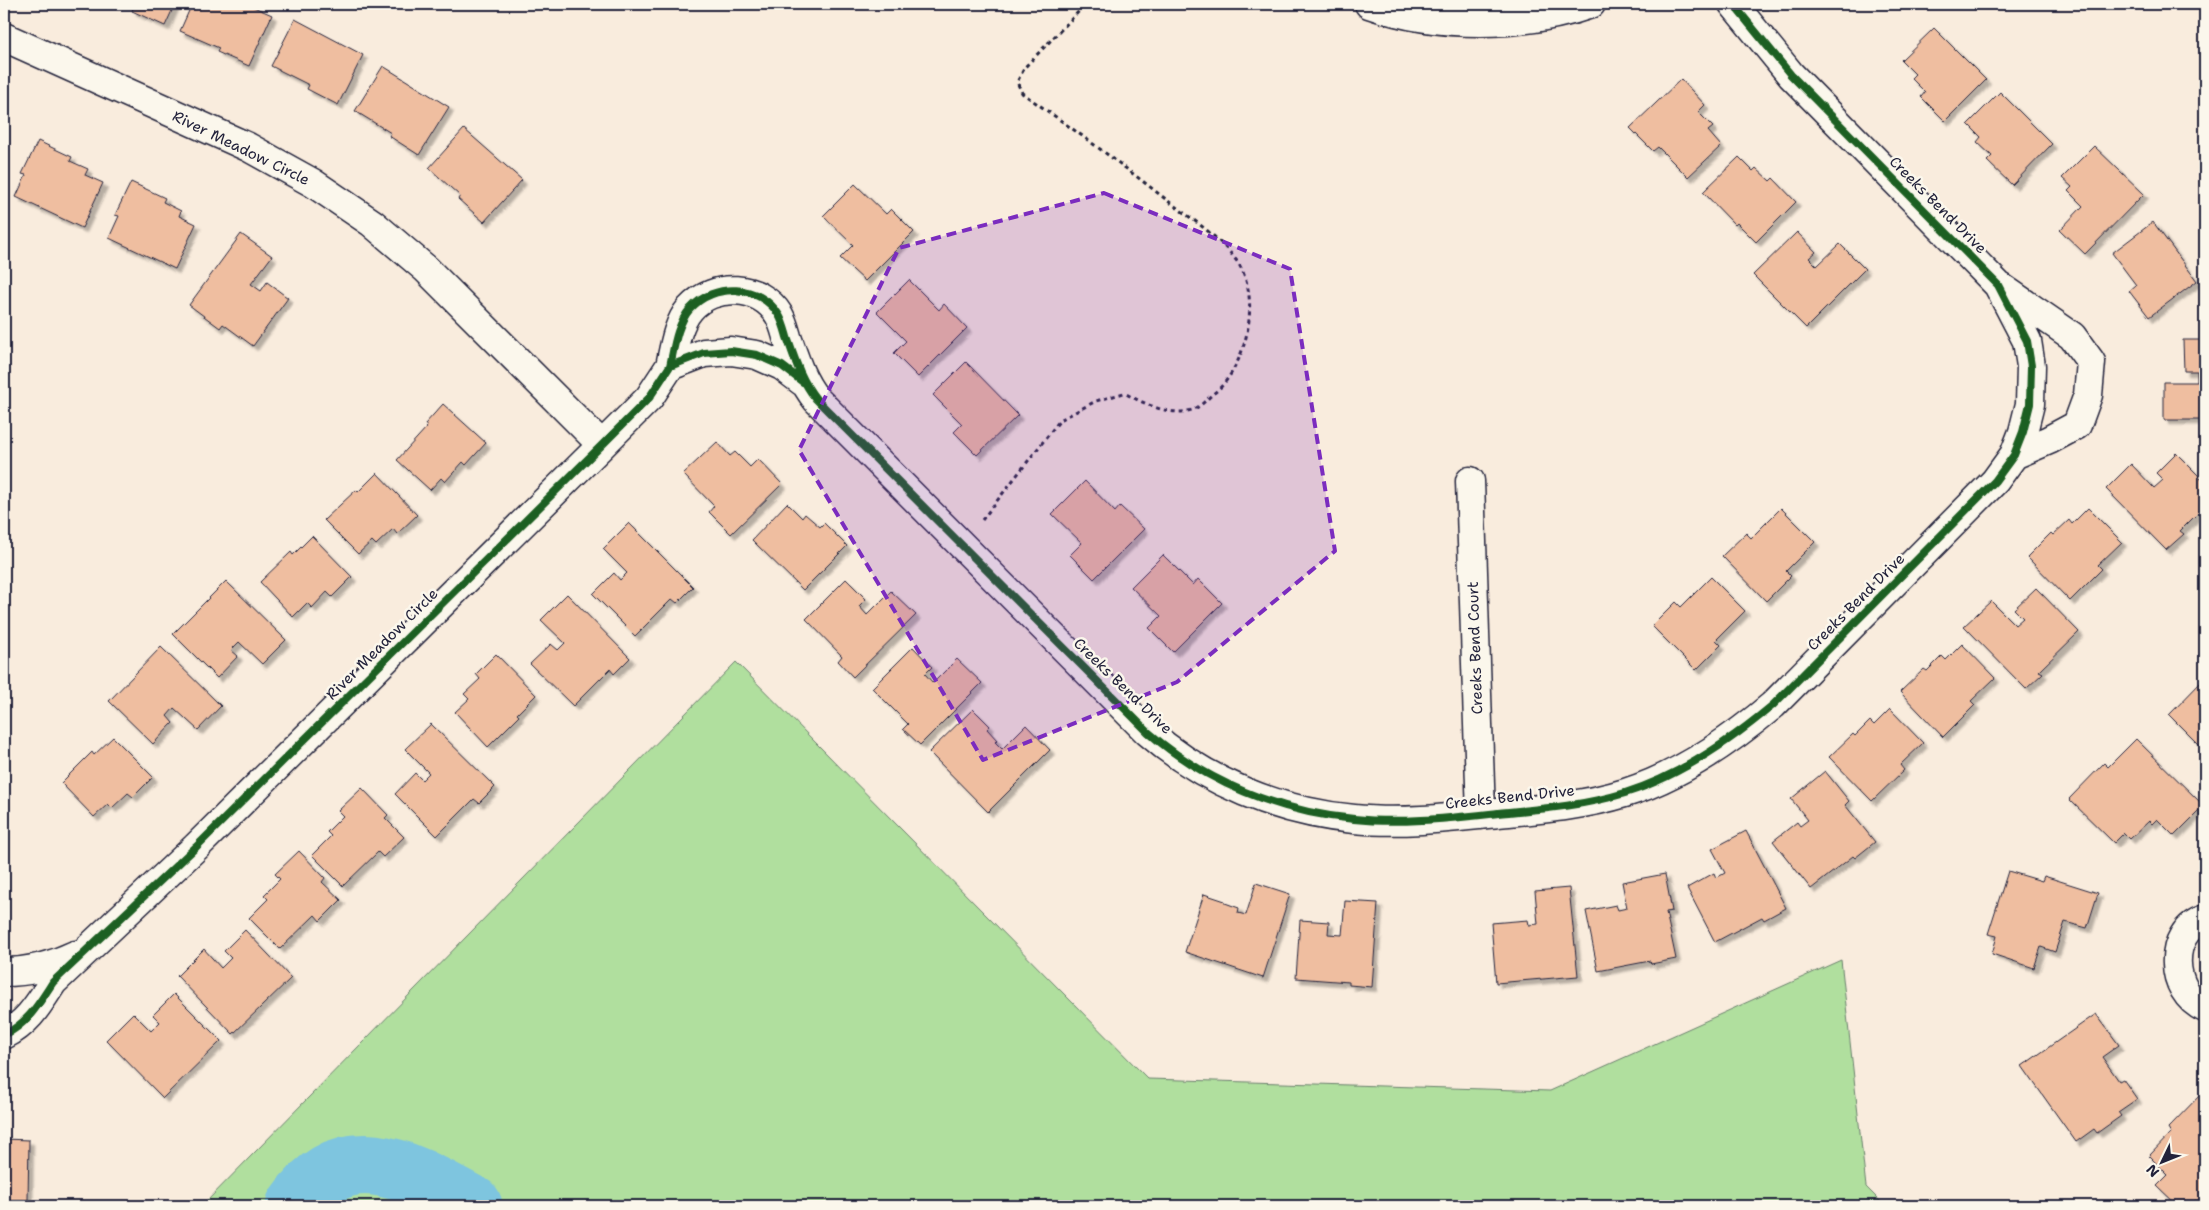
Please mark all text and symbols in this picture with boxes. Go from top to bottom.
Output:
street label: River Meadow Circle [169,106,313,190]
street label: Creeks Bend Drive [1885,152,1991,258]
street label: Creeks Bend Drive [1803,549,1909,655]
street label: Creeks Bend Court [1463,581,1487,715]
street label: River Meadow Circle [322,584,442,704]
street label: Creeks Bend Drive [1069,634,1177,738]
street label: Creeks Bend Drive [1444,780,1576,814]
north arrow [2136,1138,2186,1188]
text: N [2142,1161,2163,1181]

